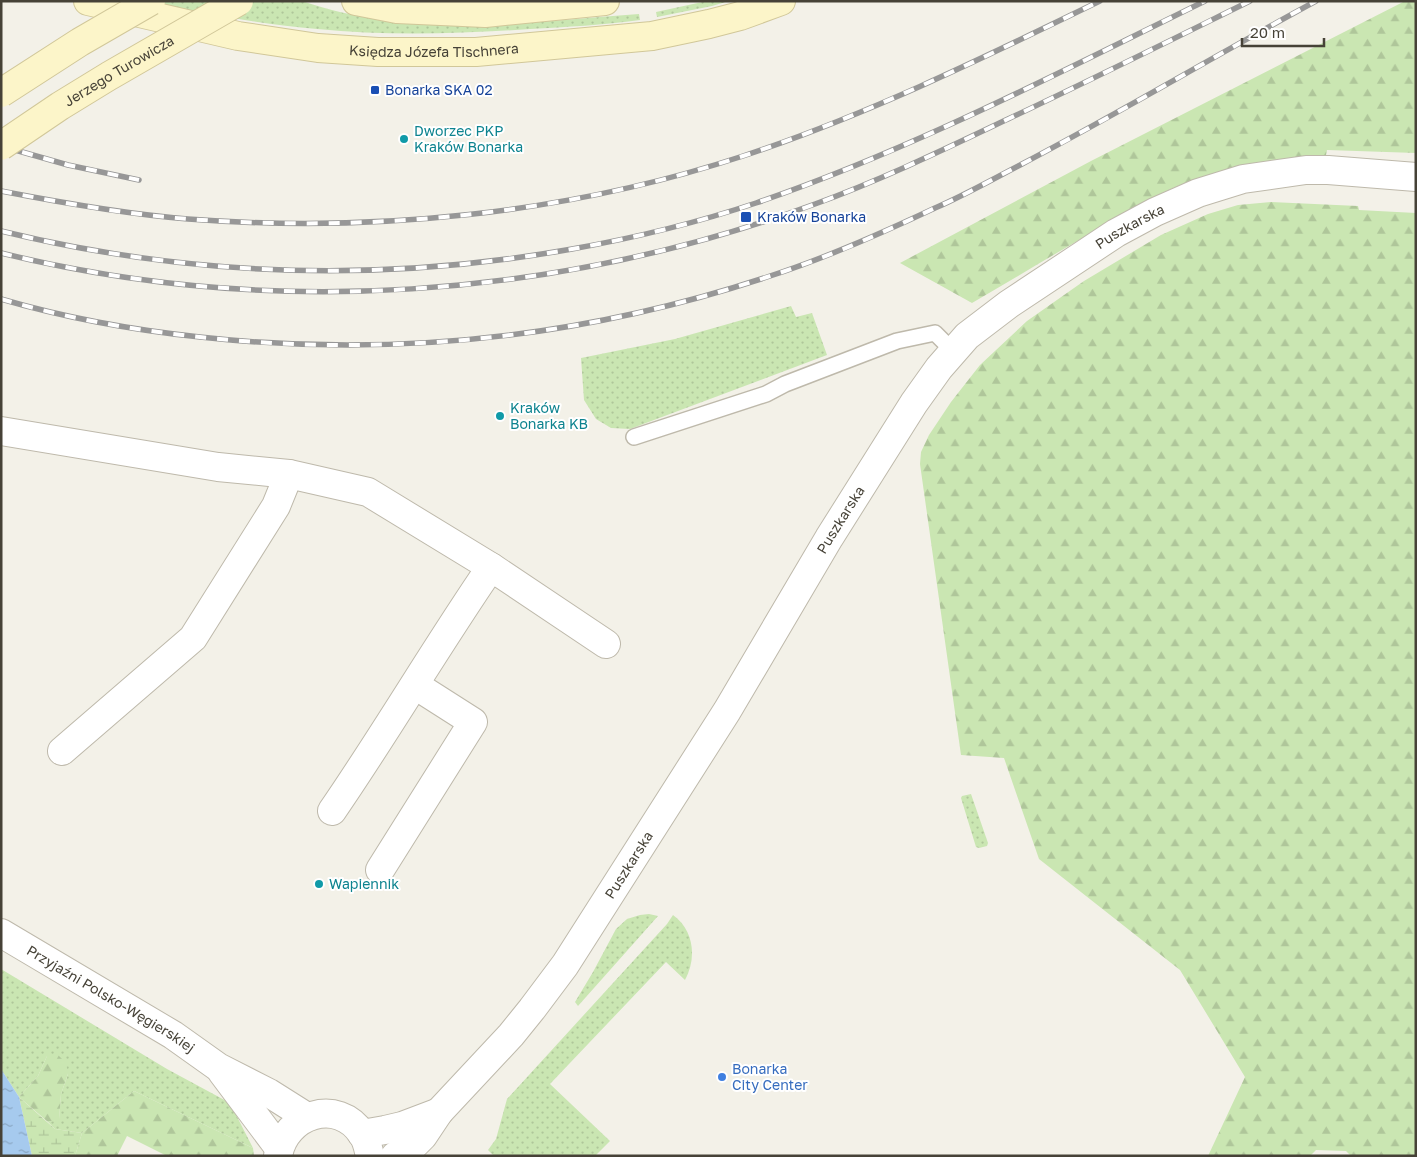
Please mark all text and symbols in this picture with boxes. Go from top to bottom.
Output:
scale bar [1242,15,1324,47]
text: 20 m [1250,23,1285,41]
street label: Jerzego Turowicza [61,31,177,109]
street label: Księdza Józefa Tischnera [349,39,519,60]
place label: Bonarka SKA 02 [385,81,493,98]
marker: Bonarka SKA 02 [369,84,381,96]
place label: Dworzec PKP Kraków Bonarka [414,122,523,155]
marker: Dworzec PKP Kraków Bonarka [398,133,410,145]
street label: Puszkarska [1092,200,1167,252]
place label: Kraków Bonarka [757,208,866,225]
marker: Kraków Bonarka [739,210,753,224]
place label: Kraków Bonarka KB [510,399,588,432]
marker: Kraków Bonarka KB [494,410,506,422]
street label: Puszkarska [813,483,868,556]
street label: Puszkarska [601,828,656,901]
place label: Wapiennik [329,875,399,892]
marker: Wapiennik [313,878,325,890]
street label: Przyjaźni Polsko-Węgierskiej [24,941,198,1056]
place label: Bonarka City Center [732,1060,808,1093]
marker: Bonarka City Center [716,1071,728,1083]

